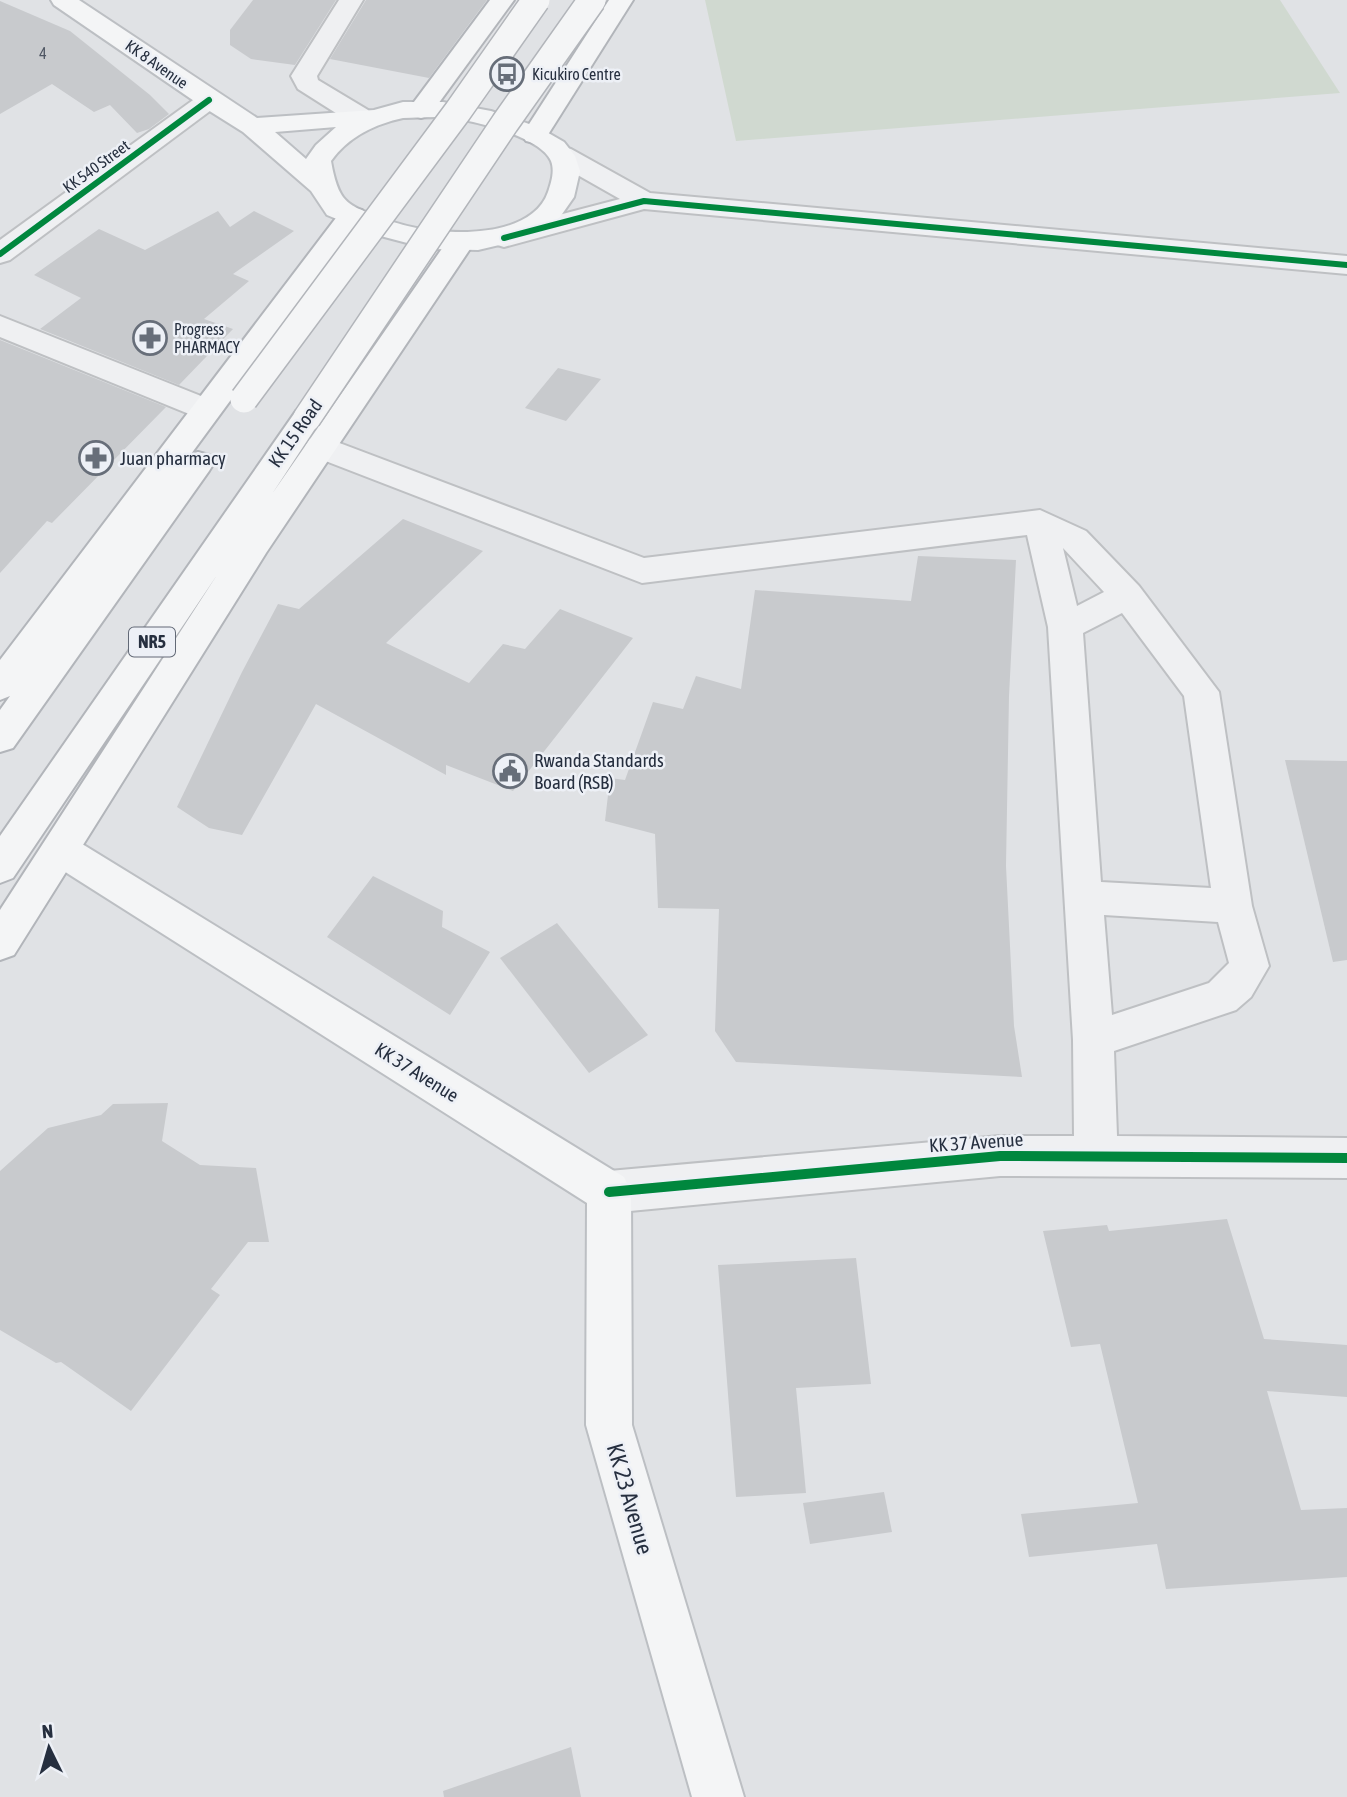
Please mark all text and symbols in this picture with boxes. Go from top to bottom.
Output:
street label: KK 8 Avenue [122,36,192,92]
house number: 4 [39,44,47,62]
bus stop icon: Kicukiro Centre [488,55,526,93]
place label: Kicukiro Centre [532,65,621,83]
street label: KK 540 Street [59,136,133,196]
pharmacy icon: Progress PHARMACY [131,319,169,357]
place label: Progress PHARMACY [174,320,241,356]
street label: KK 15 Road [264,395,326,471]
pharmacy icon: Juan pharmacy [77,439,115,477]
place label: Juan pharmacy [120,447,226,469]
road number: NR5 [129,628,175,656]
place label: Rwanda Standards Board (RSB) [534,749,664,793]
public building icon: Rwanda Standards Board (RSB) [491,752,529,790]
street label: KK 37 Avenue [371,1038,463,1106]
street label: KK 37 Avenue [928,1128,1024,1156]
street label: KK 23 Avenue [602,1441,658,1557]
north arrow [14,1713,84,1783]
text: N [41,1720,54,1743]

